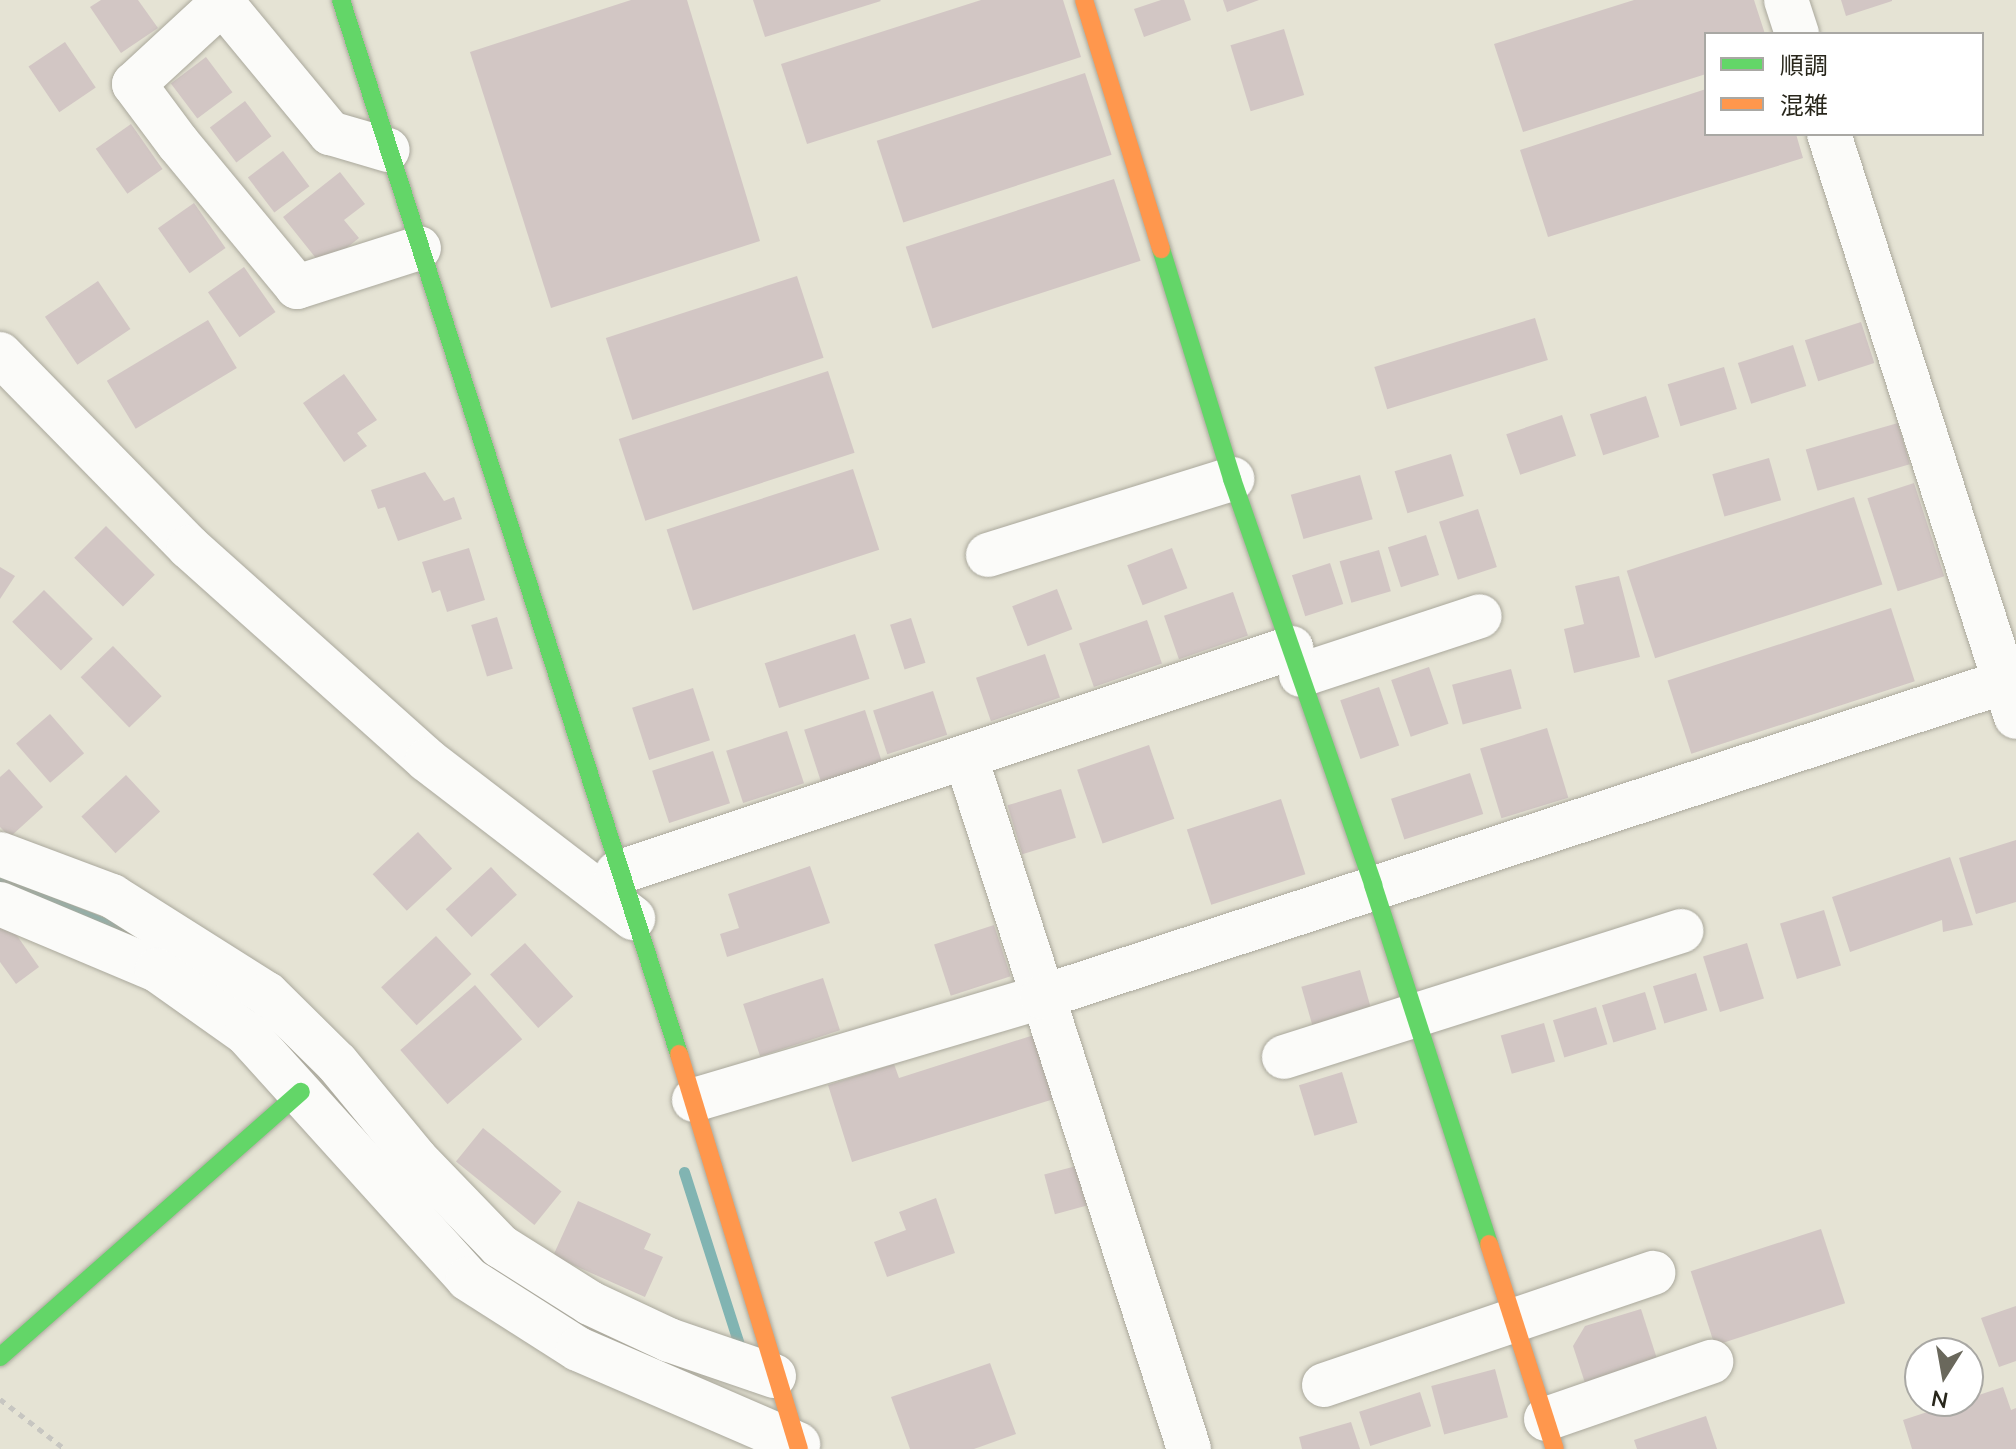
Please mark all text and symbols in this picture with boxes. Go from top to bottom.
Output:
legend [1704,32,1984,136]
text: 順調 [1780,50,1828,82]
text: 混雑 [1780,90,1828,122]
north arrow [1904,1337,1984,1417]
text: N [1929,1382,1951,1415]

